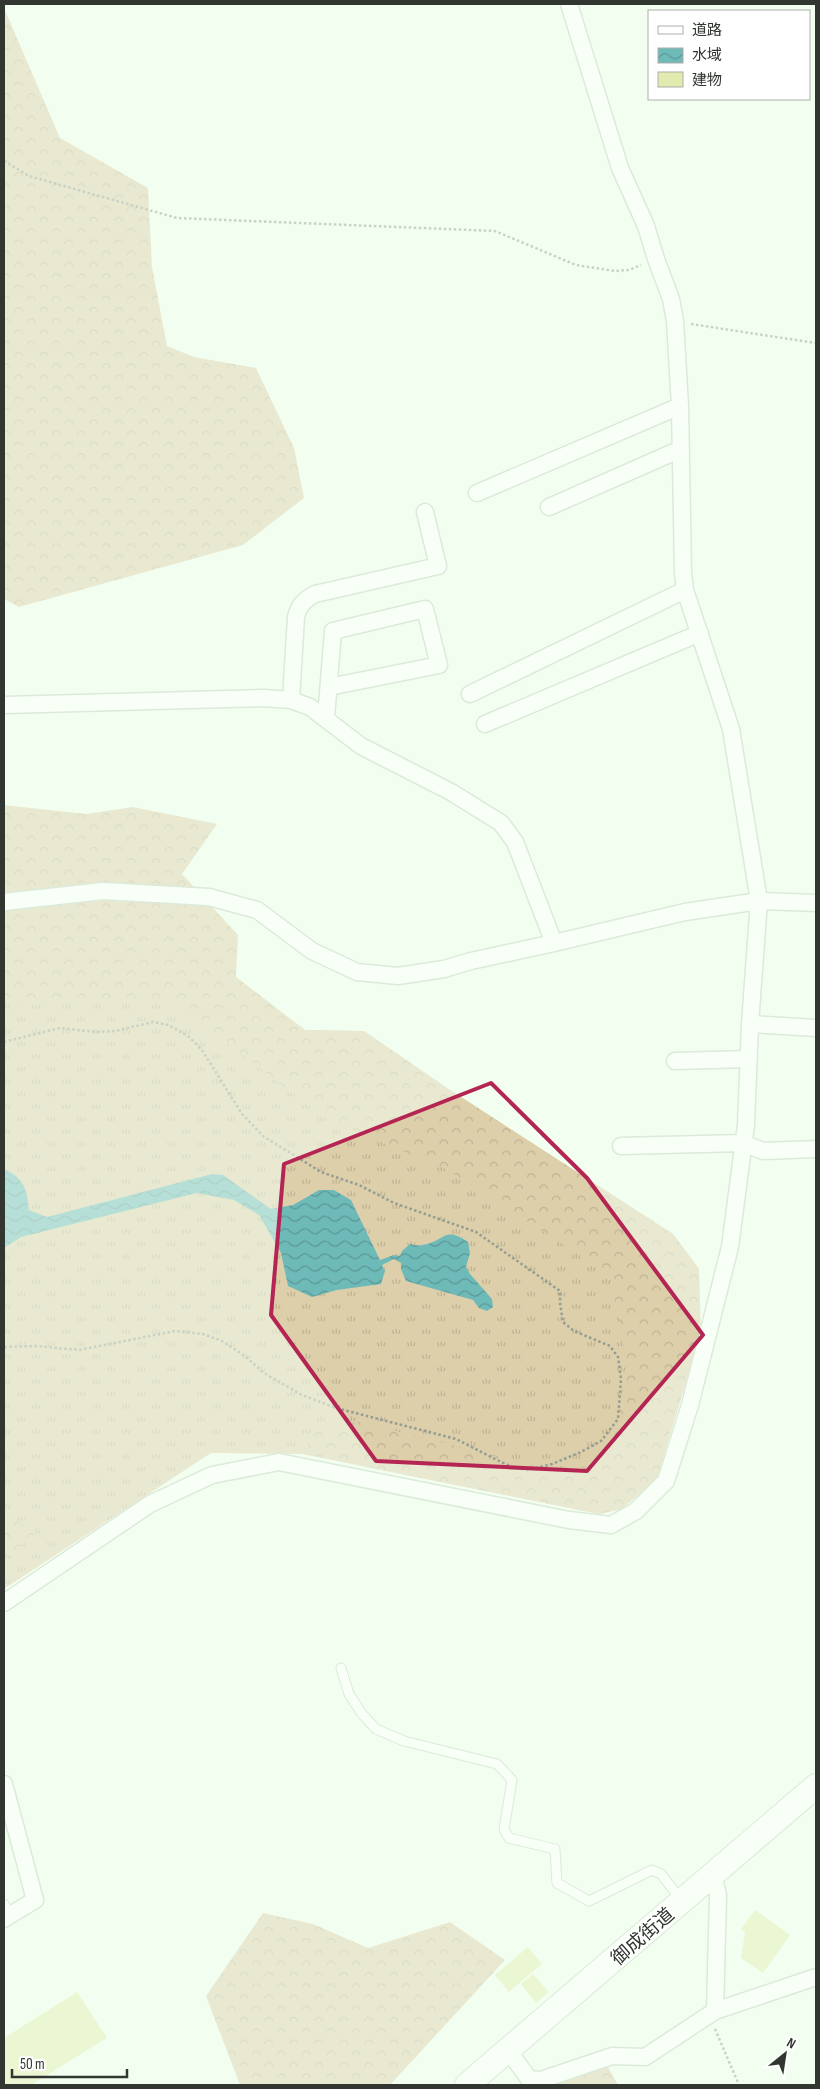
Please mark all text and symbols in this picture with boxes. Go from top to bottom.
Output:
legend [648,10,810,100]
text: 道路 [692,21,722,40]
text: 水域 [692,46,722,65]
text: 建物 [692,71,722,90]
street label: 御成街道 [607,1904,679,1971]
north arrow [760,2029,810,2079]
text: N [784,2034,799,2052]
scale bar [12,2046,128,2078]
text: 50 m [20,2055,45,2074]

